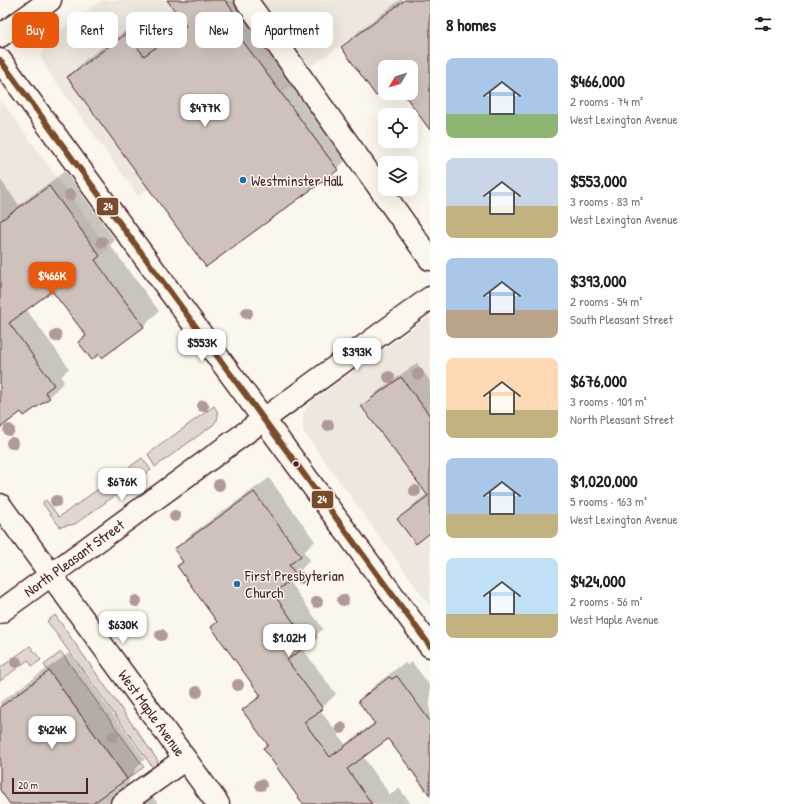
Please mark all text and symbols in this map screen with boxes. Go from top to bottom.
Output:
chip: Buy [12,12,59,48]
chip: Rent [67,12,118,48]
chip: Filters [126,12,187,48]
chip: New [195,12,243,48]
chip: Apartment [251,12,333,48]
text: 8 homes [446,13,496,36]
icon: filters [752,13,774,35]
north arrow [378,60,418,100]
map controls [378,60,418,196]
text: $466,000 [570,69,625,92]
icon: home [478,74,526,122]
text: 2 rooms · 74 m² [570,92,643,110]
pin: $477K [177,94,233,128]
text: $477K [189,98,221,116]
button: locate [378,108,418,148]
text: West Lexington Avenue [570,110,678,128]
button: layers [378,156,418,196]
text: $553,000 [570,169,627,192]
place label: Westminster Hall [251,170,344,191]
icon: home [478,174,526,222]
marker: Westminster Hall [238,175,248,185]
text: 3 rooms · 83 m² [570,192,643,210]
line badge: 24 [96,197,119,216]
text: 24 [103,199,113,213]
text: West Lexington Avenue [570,210,678,228]
pin: $466K [24,262,80,296]
text: $466K [38,266,66,284]
text: $393,000 [570,269,626,292]
icon: home [478,274,526,322]
text: 2 rooms · 54 m² [570,292,642,310]
text: South Pleasant Street [570,310,673,328]
pin: $553K [174,329,230,363]
text: $553K [187,333,217,351]
pin: $393K [329,338,385,372]
text: $393K [342,342,372,360]
text: $676,000 [570,369,627,392]
icon: home [478,374,526,422]
text: 3 rooms · 101 m² [570,392,647,410]
text: North Pleasant Street [570,410,674,428]
unlabelled marker [291,459,301,469]
pin: $676K [94,468,150,502]
text: $1,020,000 [570,469,638,492]
text: $676K [107,472,137,490]
icon: home [478,474,526,522]
line badge: 24 [311,490,334,509]
text: 24 [317,492,327,506]
text: 5 rooms · 163 m² [570,492,647,510]
text: West Lexington Avenue [570,510,678,528]
street label: North Pleasant Street [19,514,129,602]
place label: First Presbyterian Church [244,565,345,603]
text: $424,000 [570,569,626,592]
icon: home [478,574,526,622]
marker: First Presbyterian Church [232,579,242,589]
text: 2 rooms · 56 m² [570,592,643,610]
text: West Maple Avenue [570,610,659,628]
pin: $630K [95,611,151,645]
text: $630K [108,615,138,633]
pin: $1.02M [256,624,322,658]
text: $1.02M [272,628,306,646]
street label: West Maple Avenue [113,665,191,761]
pin: $424K [24,716,80,750]
text: $424K [37,720,67,738]
scale bar [12,776,88,795]
text: 20 m [18,778,38,792]

